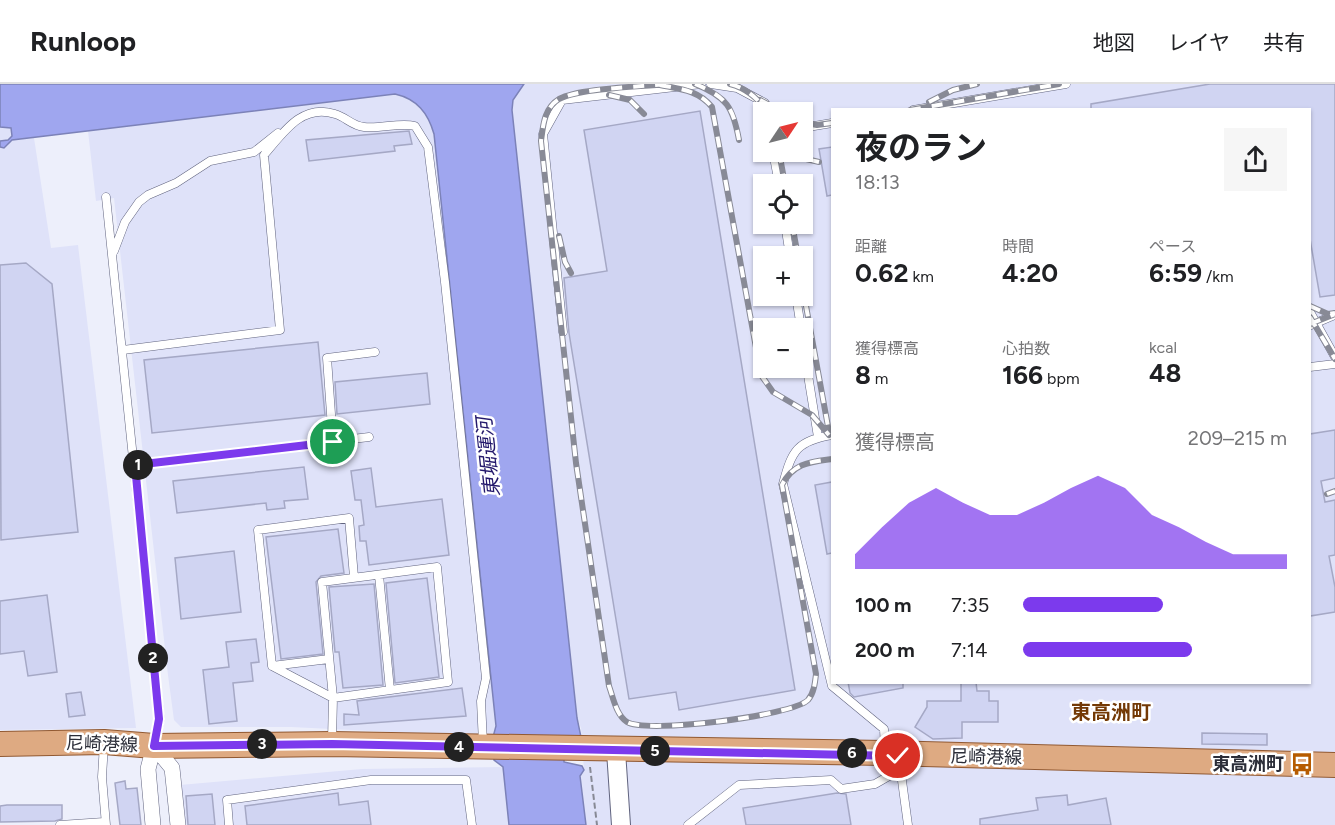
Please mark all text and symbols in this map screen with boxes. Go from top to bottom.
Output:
text: Runloop [30,24,136,58]
text: 地図 [1093,30,1135,55]
text: レイヤ [1168,30,1230,55]
text: 共有 [1263,30,1305,55]
north arrow [753,102,813,162]
map controls [753,102,813,378]
text: 夜のラン [855,128,987,167]
button: share [1224,128,1287,191]
text: 18:13 [855,170,900,194]
button: locate [753,174,813,234]
text: 距離 [855,237,887,256]
text: 時間 [1002,237,1034,256]
text: ペース [1149,237,1196,256]
button: + [753,246,813,306]
text: 0.62 [855,257,908,289]
text: 4:20 [1002,257,1058,289]
text: 6:59 [1149,257,1202,289]
text: km [908,267,934,286]
text: /km [1202,267,1234,286]
button: − [753,318,813,378]
text: kcal [1149,338,1177,357]
text: 獲得標高 [855,339,919,358]
text: 心拍数 [1002,339,1050,358]
text: 48 [1149,357,1181,389]
text: 8 [855,359,871,391]
text: 166 [1002,359,1043,391]
text: m [871,369,889,388]
text: bpm [1043,369,1080,388]
water label: 東堀運河 [471,412,504,498]
pin [307,416,358,467]
icon: arrive [316,425,349,458]
text: 209–215 m [1188,426,1287,450]
text: 獲得標高 [855,430,935,454]
pin: 1 [123,450,153,480]
text: 1 [135,455,141,474]
text: 100 m [855,593,912,617]
text: 7:35 [951,593,989,617]
text: 200 m [855,638,915,662]
text: 7:14 [951,638,987,662]
pin: 2 [138,643,168,673]
text: 2 [148,648,158,667]
district label: 東高洲町 [1071,700,1151,724]
pin: 3 [247,729,277,759]
pin [872,730,923,781]
street label: 尼崎港線 [66,732,138,756]
pin: 4 [444,732,474,762]
text: 3 [258,734,266,753]
pin: 5 [640,736,670,766]
text: 4 [454,737,464,756]
pin: 6 [837,738,867,768]
icon: check [881,739,914,772]
text: 5 [650,741,660,760]
text: 6 [847,743,857,762]
street label: 尼崎港線 [950,745,1022,769]
bus stop icon: 東高洲町 [1289,751,1315,777]
place label: 東高洲町 [1212,753,1284,775]

